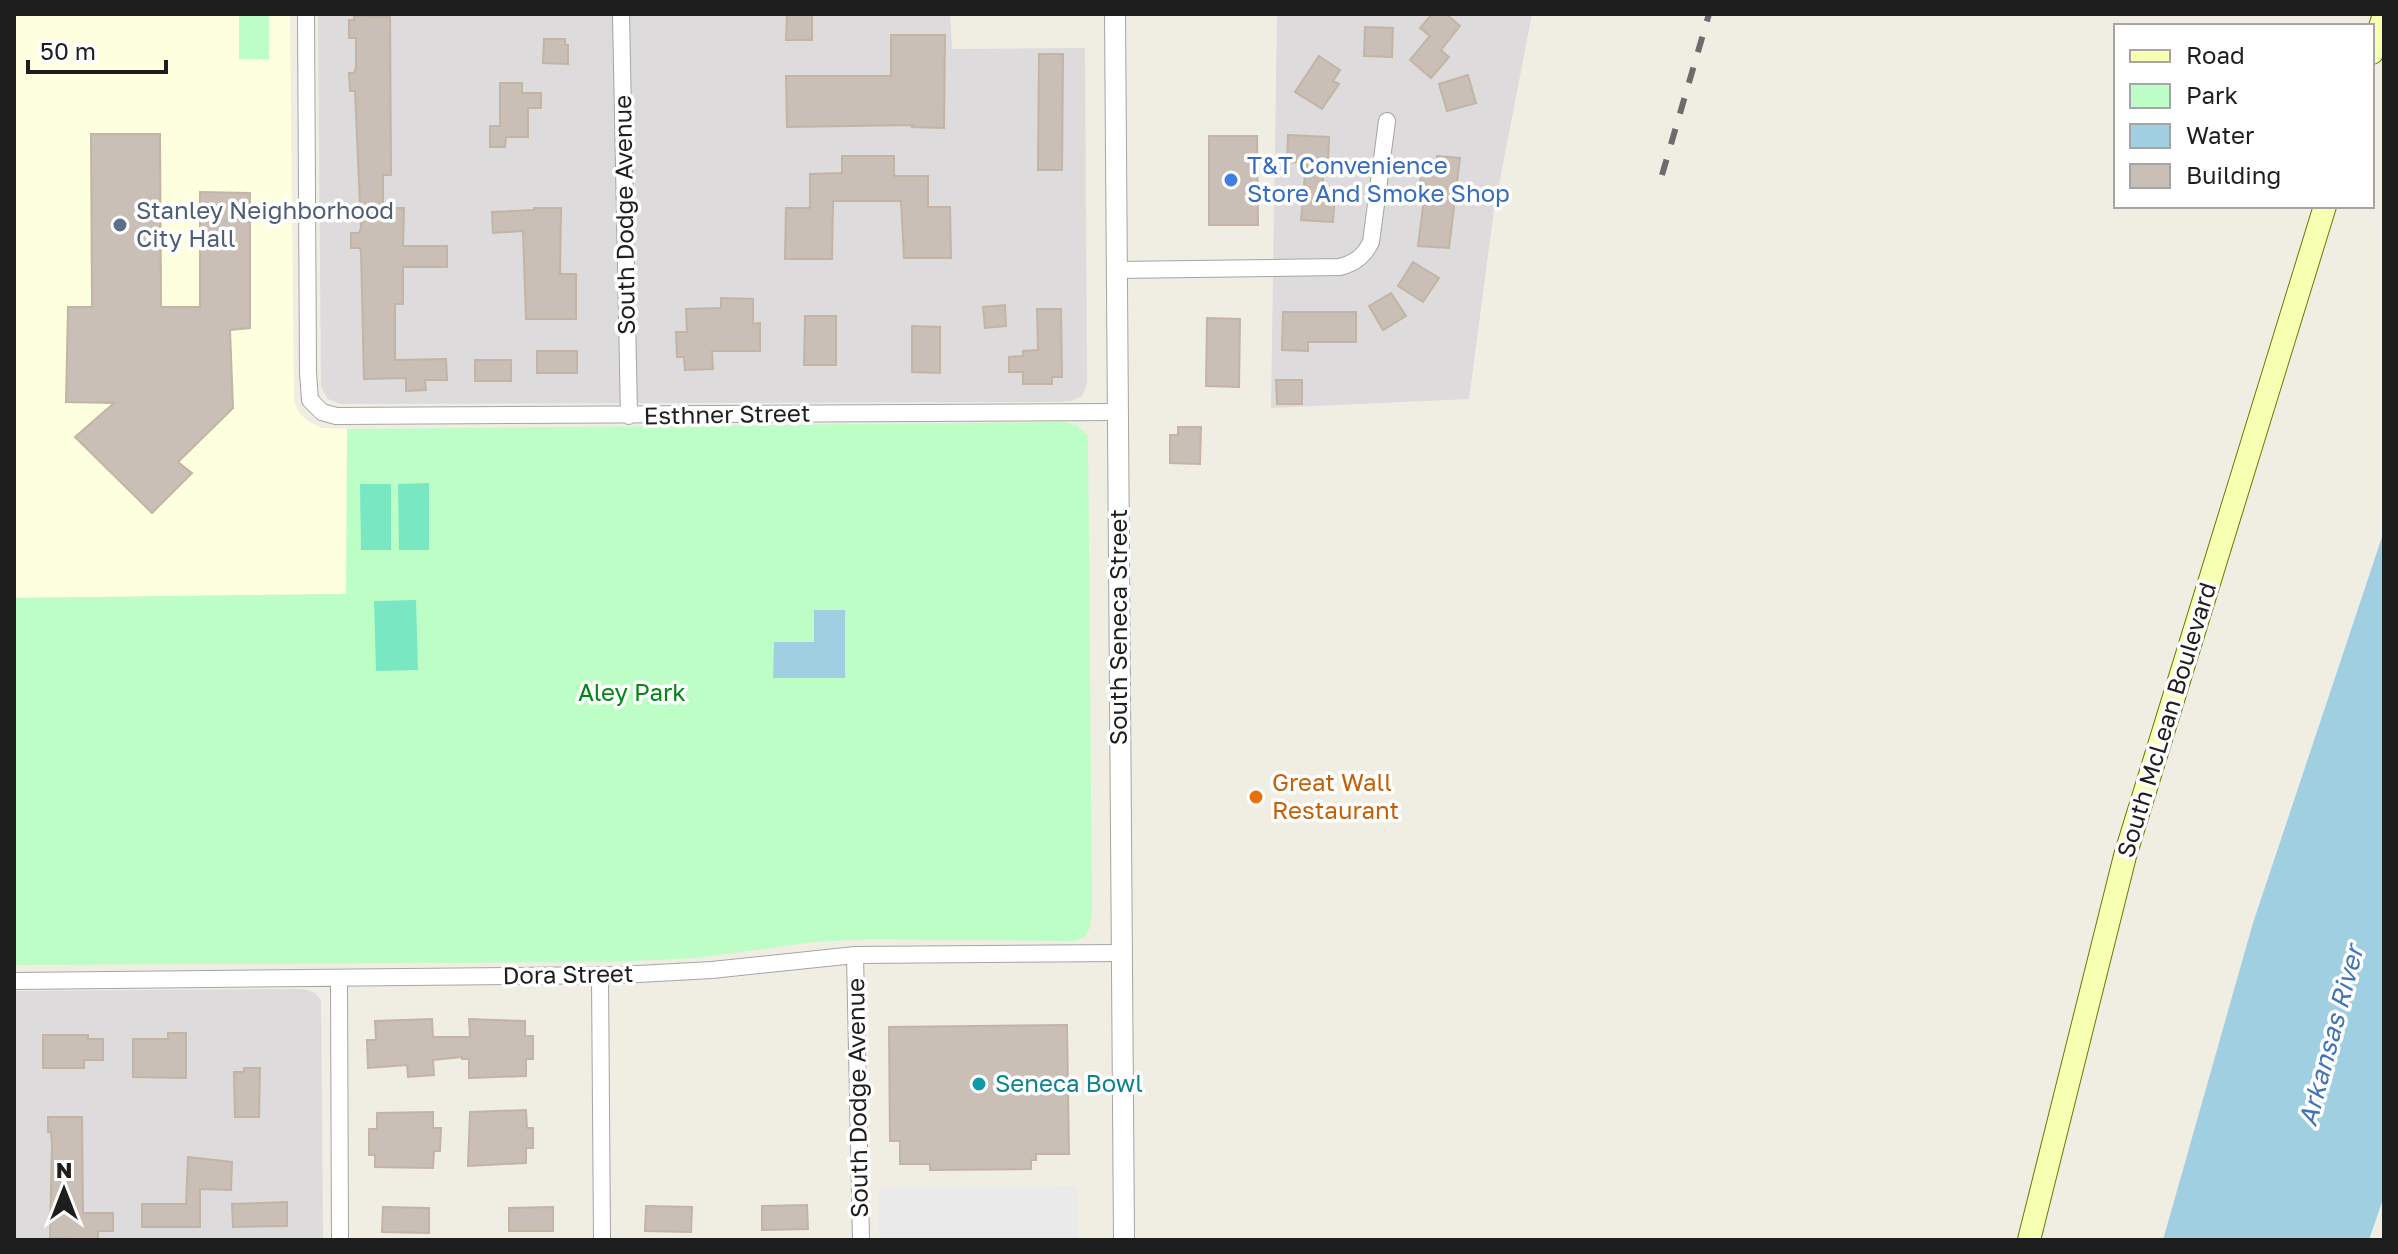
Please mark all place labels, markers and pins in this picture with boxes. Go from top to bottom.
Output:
place label: T&T Convenience Store And Smoke Shop [1247,150,1510,207]
marker: T&T Convenience Store And Smoke Shop [1222,171,1240,189]
place label: Stanley Neighborhood City Hall [136,195,394,252]
marker: Stanley Neighborhood City Hall [111,216,129,234]
place label: Great Wall Restaurant [1272,767,1399,824]
marker: Great Wall Restaurant [1247,788,1265,806]
place label: Seneca Bowl [995,1068,1143,1097]
marker: Seneca Bowl [970,1075,988,1093]

